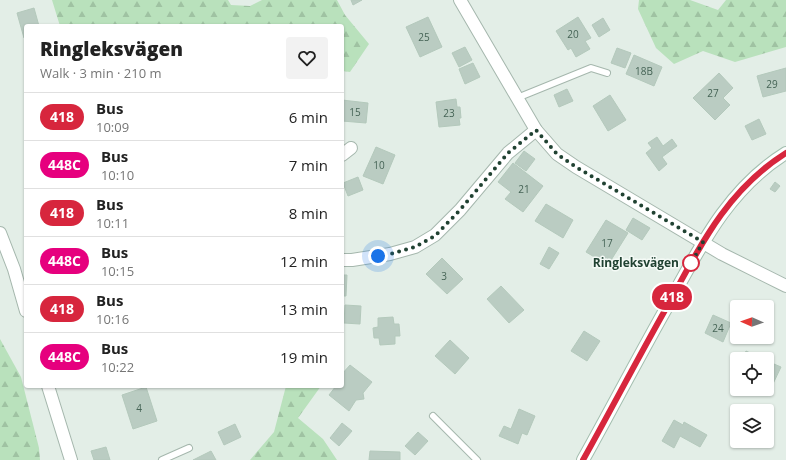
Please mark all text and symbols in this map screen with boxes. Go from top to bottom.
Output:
house number: 20 [567,27,579,41]
house number: 25 [418,30,430,44]
text: Ringleksvägen [40,36,183,62]
button: heart [286,37,328,79]
text: Walk · 3 min · 210 m [40,64,162,82]
house number: 18B [635,64,653,78]
house number: 29 [766,77,778,91]
house number: 27 [707,86,719,100]
text: Bus [96,98,123,118]
house number: 15 [349,105,361,119]
house number: 23 [443,106,455,120]
text: 418 [50,107,74,126]
text: 6 min [289,107,328,127]
text: 10:09 [96,118,129,136]
text: Bus [101,146,128,166]
text: 448C [48,155,81,174]
text: 7 min [289,155,328,175]
house number: 10 [373,158,385,172]
text: 10:10 [101,166,134,184]
house number: 21 [518,182,530,196]
text: Bus [96,194,123,214]
text: 418 [50,203,74,222]
text: 8 min [289,203,328,223]
text: 10:11 [96,214,129,232]
house number: 17 [601,236,613,250]
text: Bus [101,242,128,262]
your location [368,246,388,266]
text: 448C [48,251,81,270]
text: 12 min [280,251,328,271]
place label: Ringleksvägen [593,254,679,271]
marker: Ringleksvägen [682,254,700,272]
text: 10:15 [101,262,134,280]
house number: 3 [441,269,447,283]
line badge: 418 [649,284,695,310]
text: 418 [660,287,684,306]
text: Bus [96,290,123,310]
text: 418 [50,299,74,318]
text: 13 min [280,299,328,319]
north arrow [730,300,774,344]
map controls [730,300,774,448]
text: 10:16 [96,310,129,328]
house number: 24 [712,321,724,335]
text: Bus [101,338,128,358]
text: 448C [48,347,81,366]
text: 19 min [280,347,328,367]
button: locate [730,352,774,396]
text: 10:22 [101,358,134,376]
house number: 4 [136,401,142,415]
button: layers [730,404,774,448]

